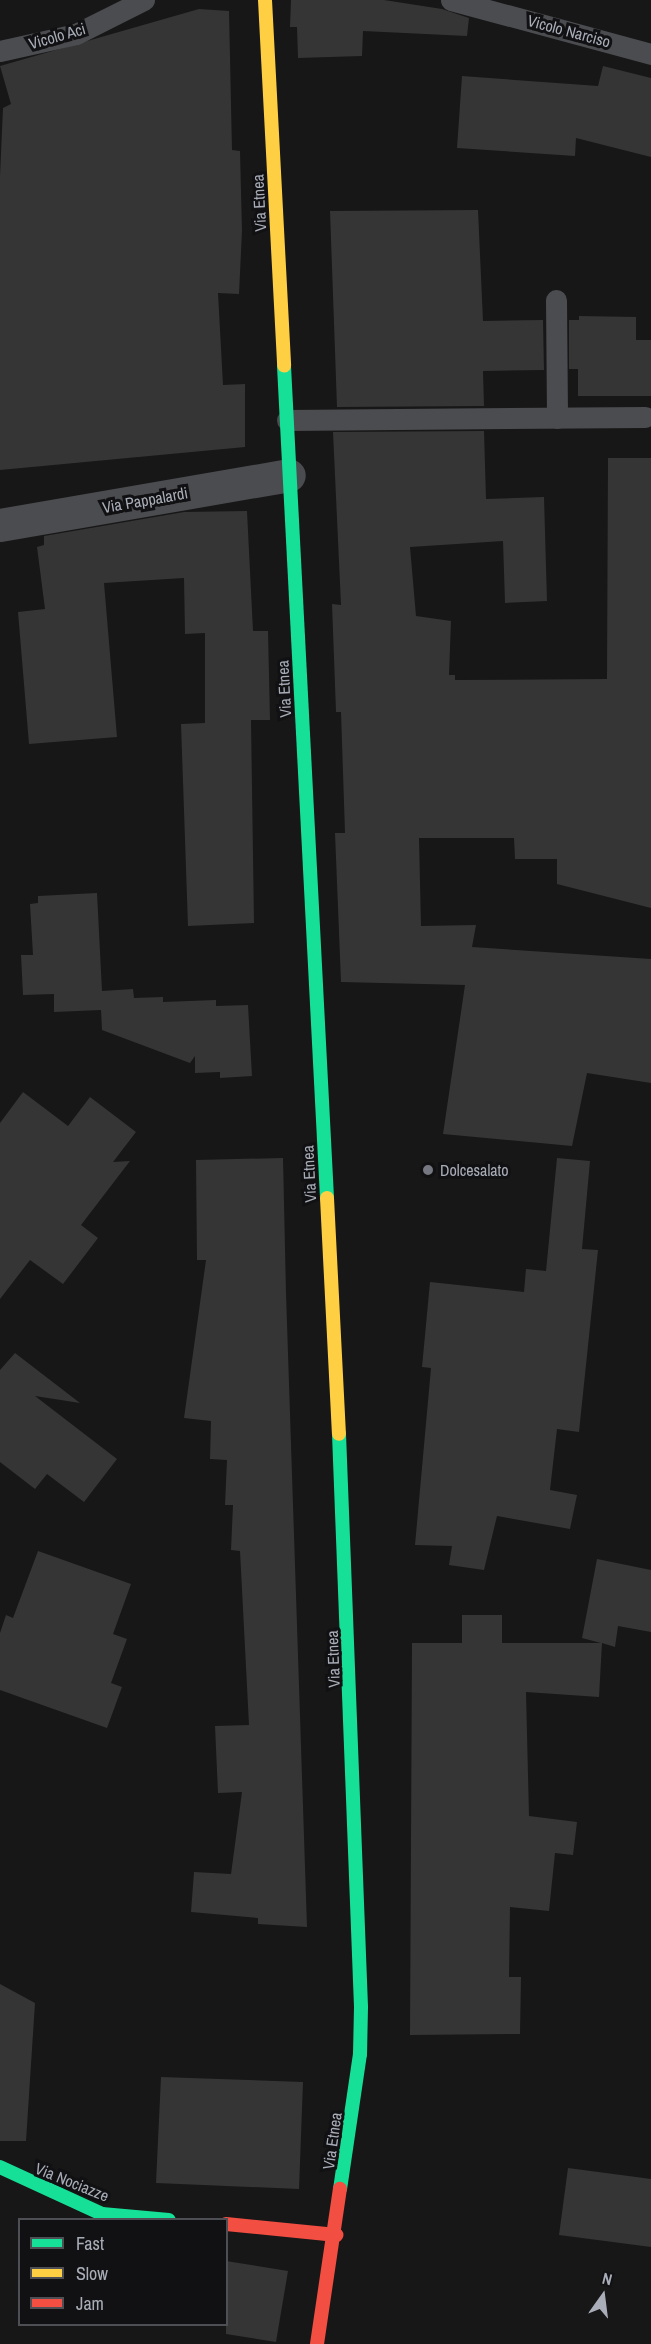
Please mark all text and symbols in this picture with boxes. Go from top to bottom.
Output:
street label: Vicolo Narciso [525,11,613,51]
street label: Vicolo Aci [26,19,88,53]
street label: Via Etnea [248,174,270,232]
street label: Via Pappalardi [101,483,189,517]
street label: Via Etnea [273,660,295,718]
street label: Via Etnea [298,1145,320,1203]
place label: Dolcesalato [440,1160,509,1180]
marker: Dolcesalato [421,1163,435,1177]
street label: Via Etnea [322,1630,344,1688]
street label: Via Etnea [318,2111,346,2171]
street label: Via Nociazze [32,2159,112,2205]
legend [18,2218,228,2326]
text: Fast [76,2231,104,2256]
text: Slow [76,2261,108,2286]
north arrow [573,2266,633,2326]
text: N [600,2267,615,2290]
text: Jam [76,2291,104,2316]

